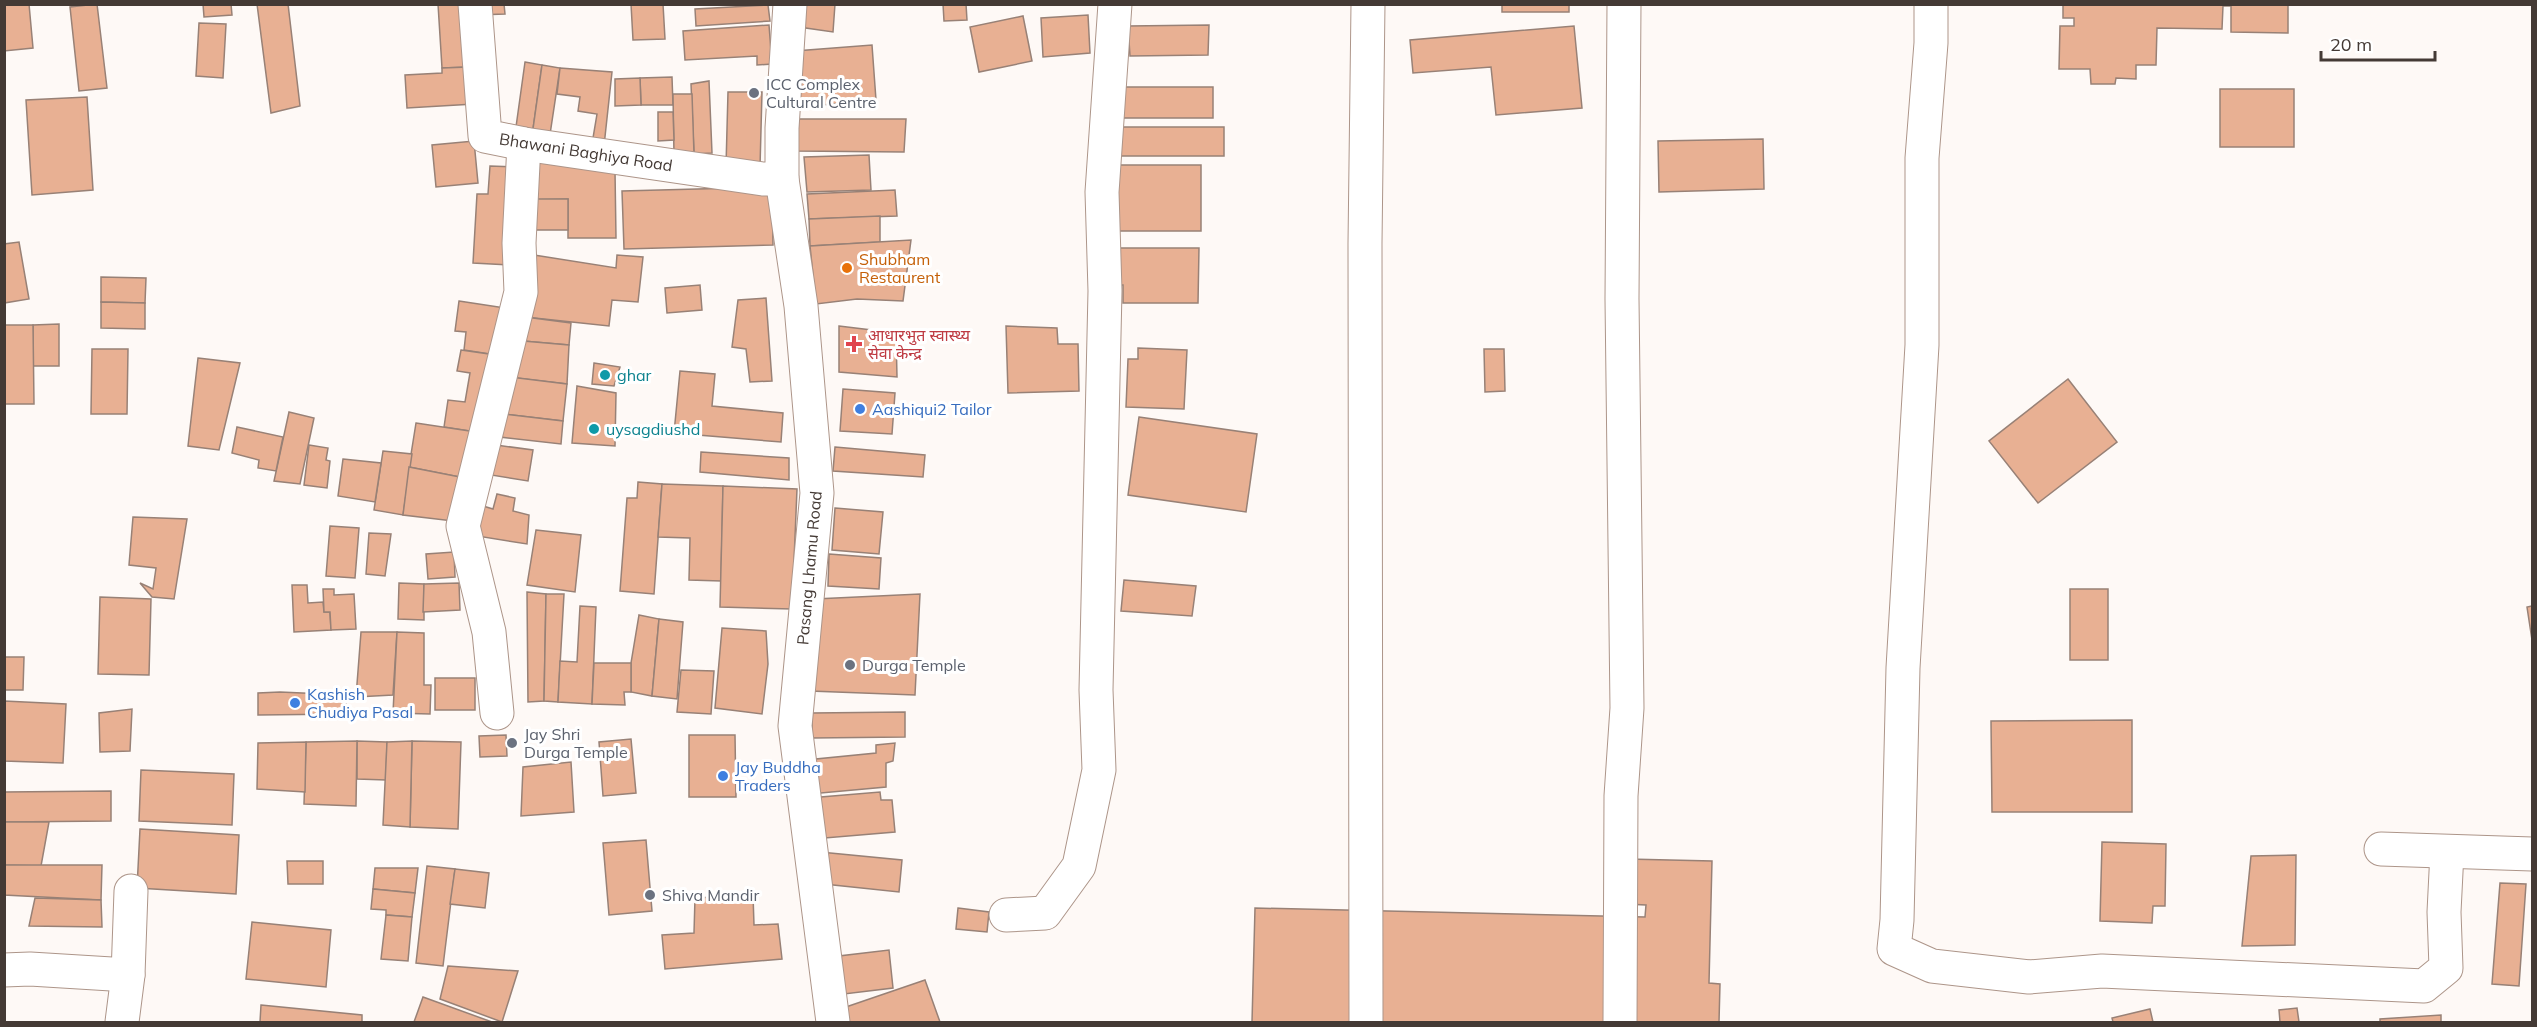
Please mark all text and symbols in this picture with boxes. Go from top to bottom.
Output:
scale bar [2321,24,2435,62]
text: 20 m [2330,33,2372,56]
place label: ICC Complex Cultural Centre [766,74,876,112]
marker: ICC Complex Cultural Centre [747,86,761,100]
street label: Bhawani Baghiya Road [498,128,674,176]
place label: Shubham Restaurent [859,249,941,287]
marker: Shubham Restaurent [840,261,854,275]
place label: आधारभुत स्वास्थ्य सेवा केन्द्र [868,325,971,363]
marker: आधारभुत स्वास्थ्य सेवा केन्द्र [845,335,863,353]
place label: ghar [617,365,652,385]
marker: ghar [598,368,612,382]
place label: Aashiqui2 Tailor [872,399,992,419]
marker: Aashiqui2 Tailor [853,402,867,416]
place label: uysagdiushd [606,419,700,439]
marker: uysagdiushd [587,422,601,436]
street label: Pasang Lhamu Road [792,490,826,646]
place label: Durga Temple [862,655,966,675]
marker: Durga Temple [843,658,857,672]
place label: Kashish Chudiya Pasal [307,684,413,722]
marker: Kashish Chudiya Pasal [288,696,302,710]
place label: Jay Shri Durga Temple [524,724,628,762]
marker: Jay Shri Durga Temple [505,736,519,750]
place label: Jay Buddha Traders [735,757,821,795]
marker: Jay Buddha Traders [716,769,730,783]
place label: Shiva Mandir [662,885,759,905]
marker: Shiva Mandir [643,888,657,902]

